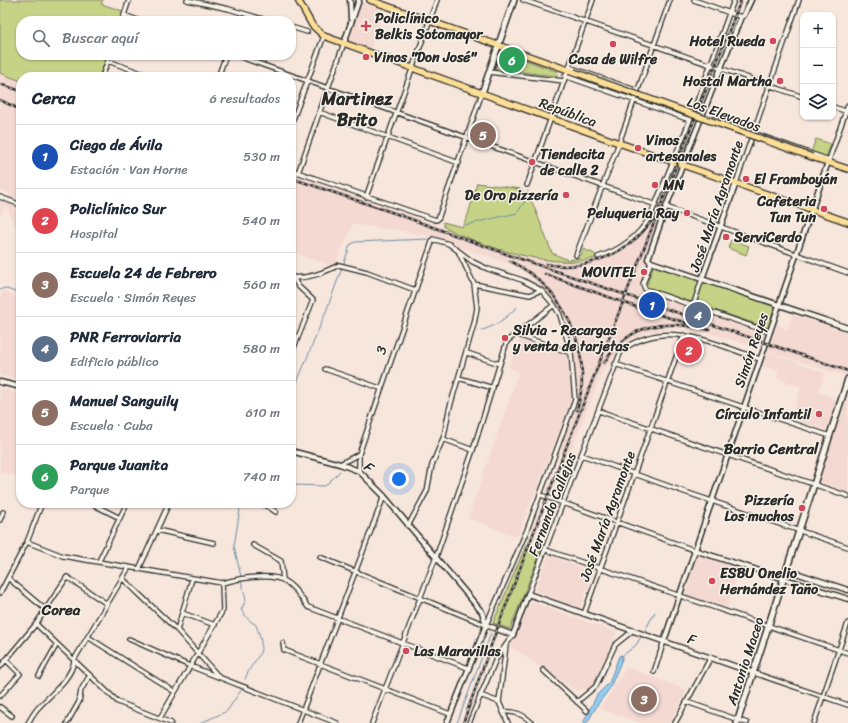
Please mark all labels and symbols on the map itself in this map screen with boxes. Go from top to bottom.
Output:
place label: Policlínico Belkis Sotomayor [375,6,484,47]
marker: Policlínico Belkis Sotomayor [360,20,372,32]
place label: Hotel Rueda [688,29,766,54]
marker: Hotel Rueda [768,36,778,46]
marker: Casa de Wilfre [608,39,618,49]
place label: Vinos "Don José" [374,45,478,70]
pin: 6 [499,45,525,75]
place label: Casa de Wilfre [568,47,658,72]
marker: Vinos "Don José" [361,52,371,62]
place label: Hostal Martha [682,69,772,94]
marker: Hostal Martha [775,76,785,86]
district label: Martinez Brito [321,83,394,136]
street label: República [535,90,600,134]
street label: Los Elevados [683,90,765,140]
pin: 5 [470,120,496,150]
place label: Vinos artesanales [645,128,717,169]
street label: José María Agramonte [682,137,751,276]
place label: Tiendecita de calle 2 [540,142,605,183]
marker: Vinos artesanales [633,143,643,153]
marker: Tiendecita de calle 2 [527,157,537,167]
place label: El Framboyán [754,167,838,192]
place label: MN [662,173,684,198]
marker: El Framboyán [741,174,751,184]
marker: MN [650,180,660,190]
place label: De Oro pizzería [465,183,559,208]
place label: Cafeteria Tun Tun [756,189,817,230]
marker: De Oro pizzería [561,190,571,200]
place label: Peluqueria Ray [587,201,680,226]
marker: Cafeteria Tun Tun [819,204,829,214]
marker: Peluqueria Ray [682,208,692,218]
place label: ServiCerdo [733,225,803,250]
marker: ServiCerdo [721,232,731,242]
place label: MOVITEL [581,260,637,285]
marker: MOVITEL [639,267,649,277]
pin: 1 [639,290,665,320]
pin: 4 [685,300,711,330]
street label: Simón Reyes [727,309,776,391]
place label: Silvia - Recargas y venta de tarjetas [512,318,630,359]
marker: Silvia - Recargas y venta de tarjetas [500,333,510,343]
pin: 2 [676,335,702,365]
street label: 3 [368,342,395,358]
place label: Círculo Infantil [715,402,812,427]
marker: Círculo Infantil [814,409,824,419]
district label: Barrio Central [724,436,819,462]
street label: José María Agramonte [572,447,643,586]
street label: Fernando Callejas [521,448,584,560]
street label: F [358,455,381,480]
your location [389,469,409,489]
place label: Pizzería Los muchos [724,488,795,529]
marker: Pizzería Los muchos [797,503,807,513]
place label: ESBU Onelio Hernández Taño [719,561,819,602]
marker: ESBU Onelio Hernández Taño [707,576,717,586]
district label: Corea [41,597,81,623]
street label: Antonio Maceo [719,614,772,710]
street label: F [684,626,701,653]
place label: Las Maravillas [414,639,501,664]
marker: Las Maravillas [401,646,411,656]
pin: 3 [631,684,657,714]

